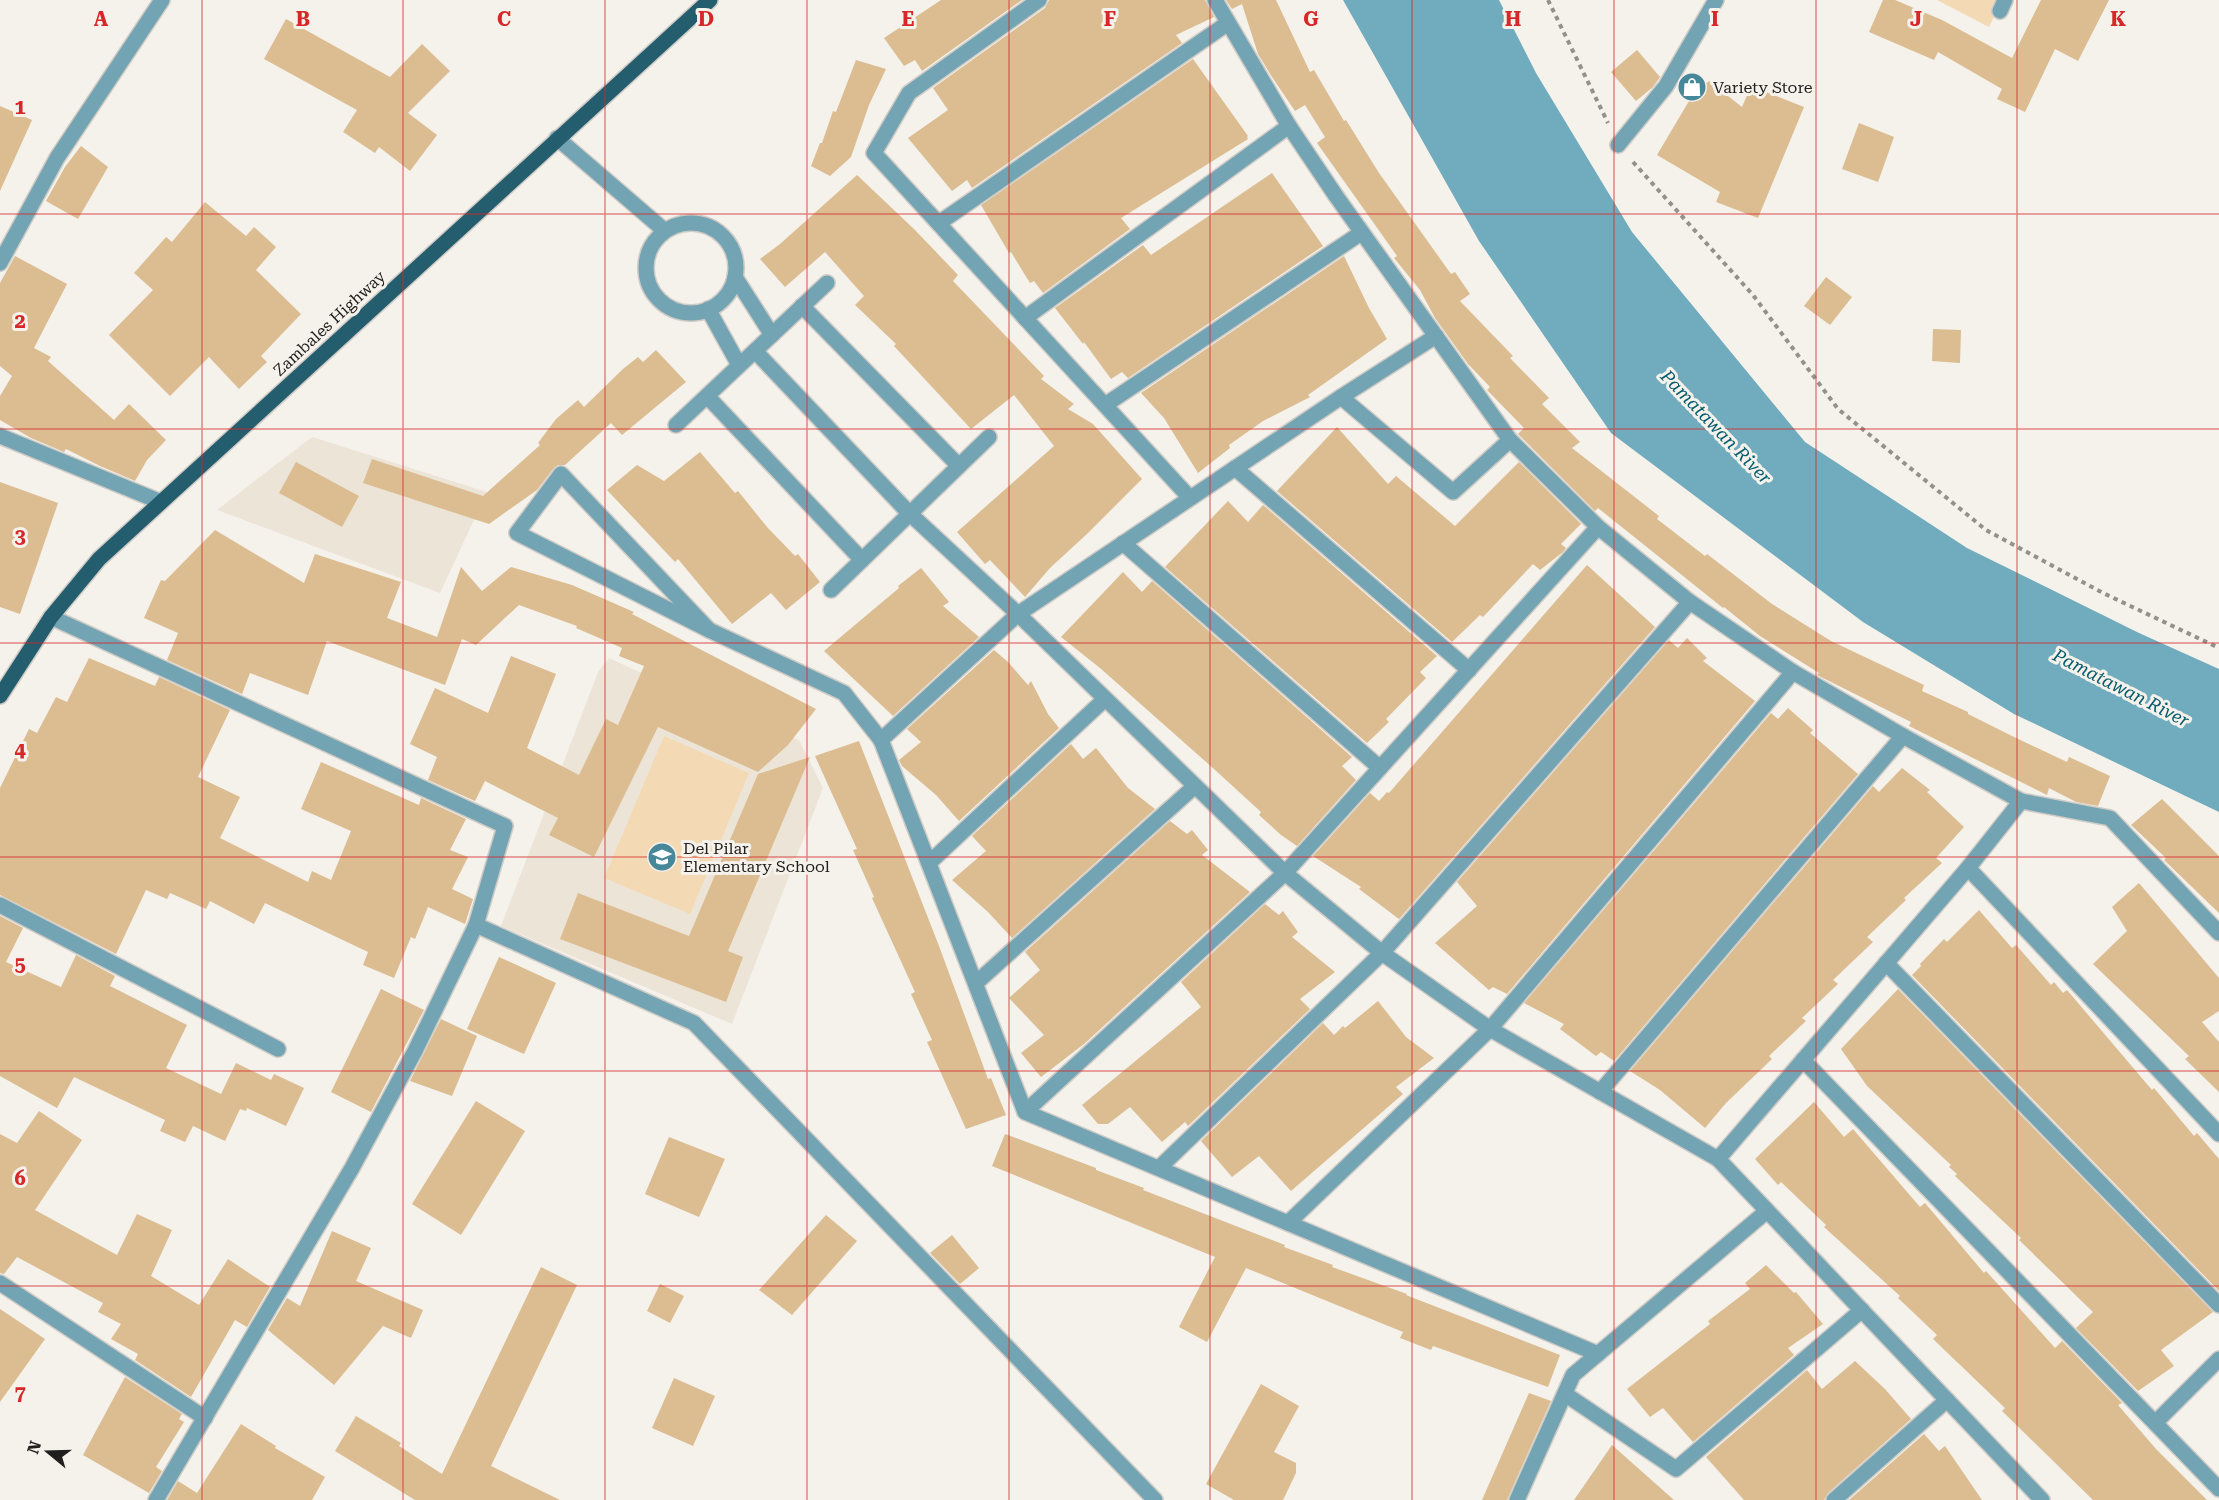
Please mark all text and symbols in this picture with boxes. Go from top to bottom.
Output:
text: A [94,7,109,31]
text: B [296,7,310,31]
text: C [497,7,511,31]
text: D [698,7,714,31]
text: E [902,7,915,31]
text: F [1104,7,1116,31]
text: G [1303,7,1319,31]
text: H [1505,7,1521,31]
text: I [1711,7,1719,31]
text: J [1910,7,1922,31]
text: K [2110,7,2126,31]
shop icon: Variety Store [1676,71,1708,103]
place label: Variety Store [1713,78,1813,97]
text: 1 [14,95,26,119]
street label: Zambales Highway [270,266,390,380]
text: 2 [14,309,26,333]
water label: Pamatawan River [1656,365,1776,488]
text: 3 [14,524,26,548]
water label: Pamatawan River [2049,644,2193,731]
text: 4 [14,738,26,762]
place label: Del Pilar Elementary School [683,839,830,876]
school or university icon: Del Pilar Elementary School [646,841,678,873]
text: 5 [14,952,26,976]
text: 6 [14,1166,26,1190]
text: 7 [14,1381,26,1405]
north arrow [18,1422,78,1482]
text: N [23,1438,45,1456]

